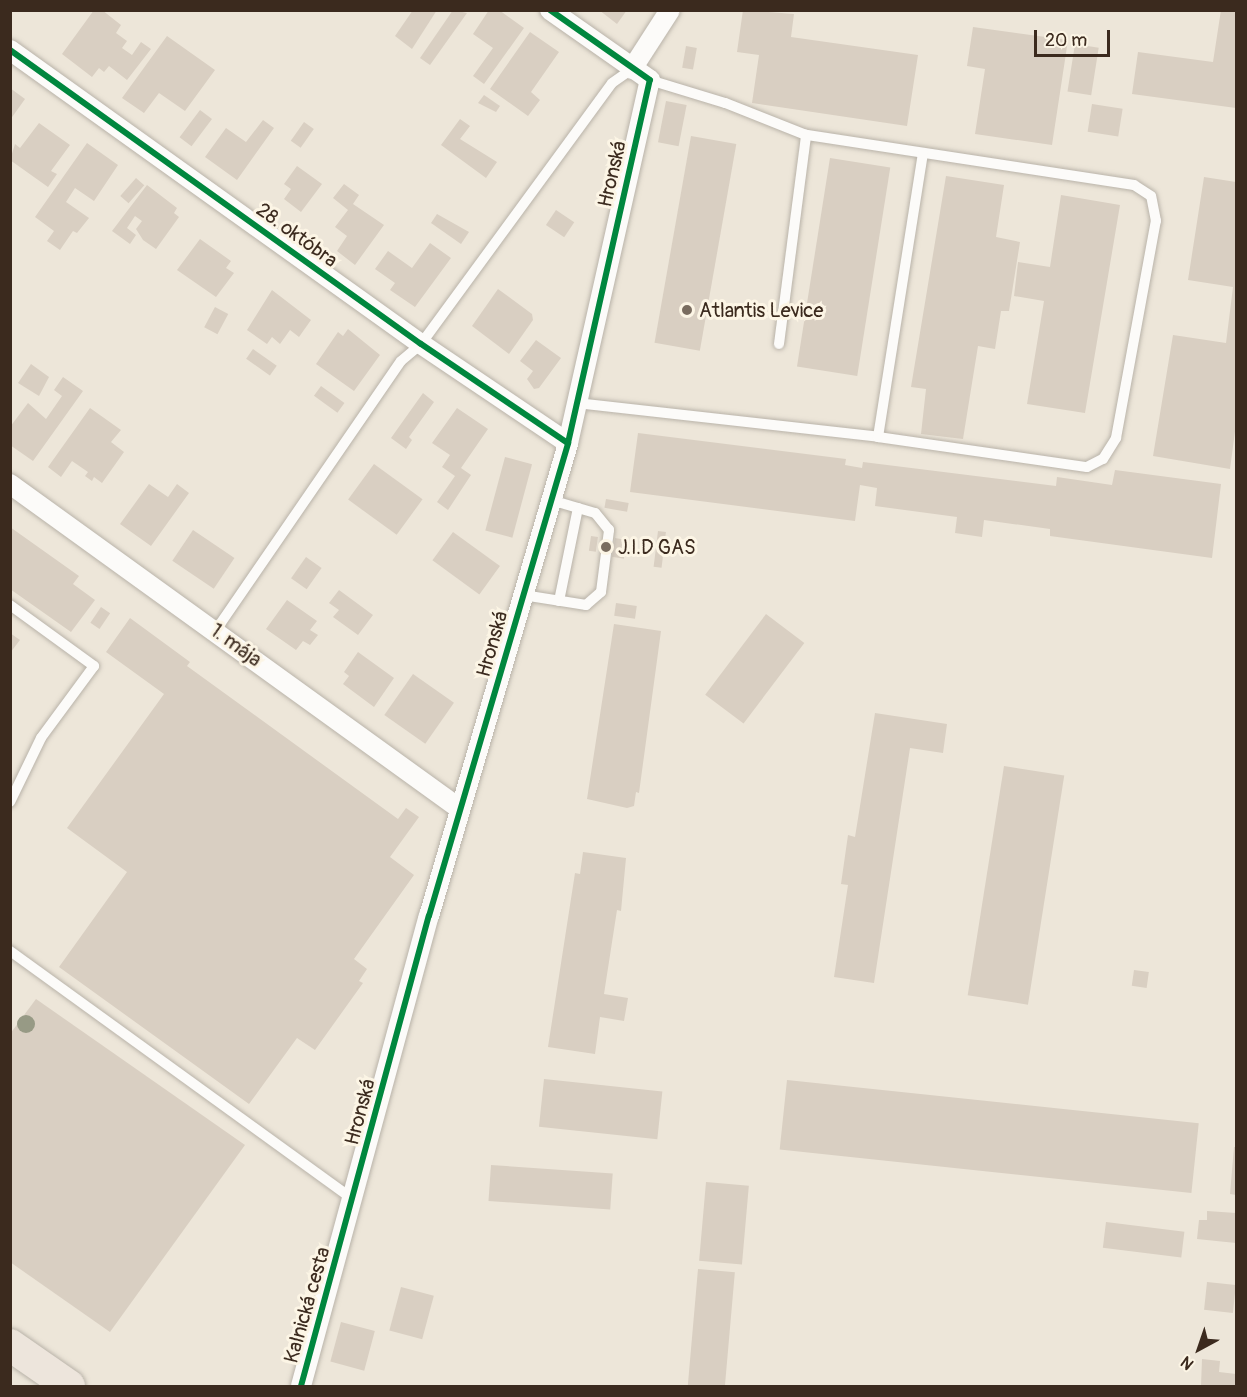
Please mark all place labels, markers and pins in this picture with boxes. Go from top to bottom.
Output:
place label: Atlantis Levice [699,298,823,322]
marker: Atlantis Levice [680,303,694,317]
place label: J.I.D GAS [618,535,696,559]
marker: J.I.D GAS [599,540,613,554]

